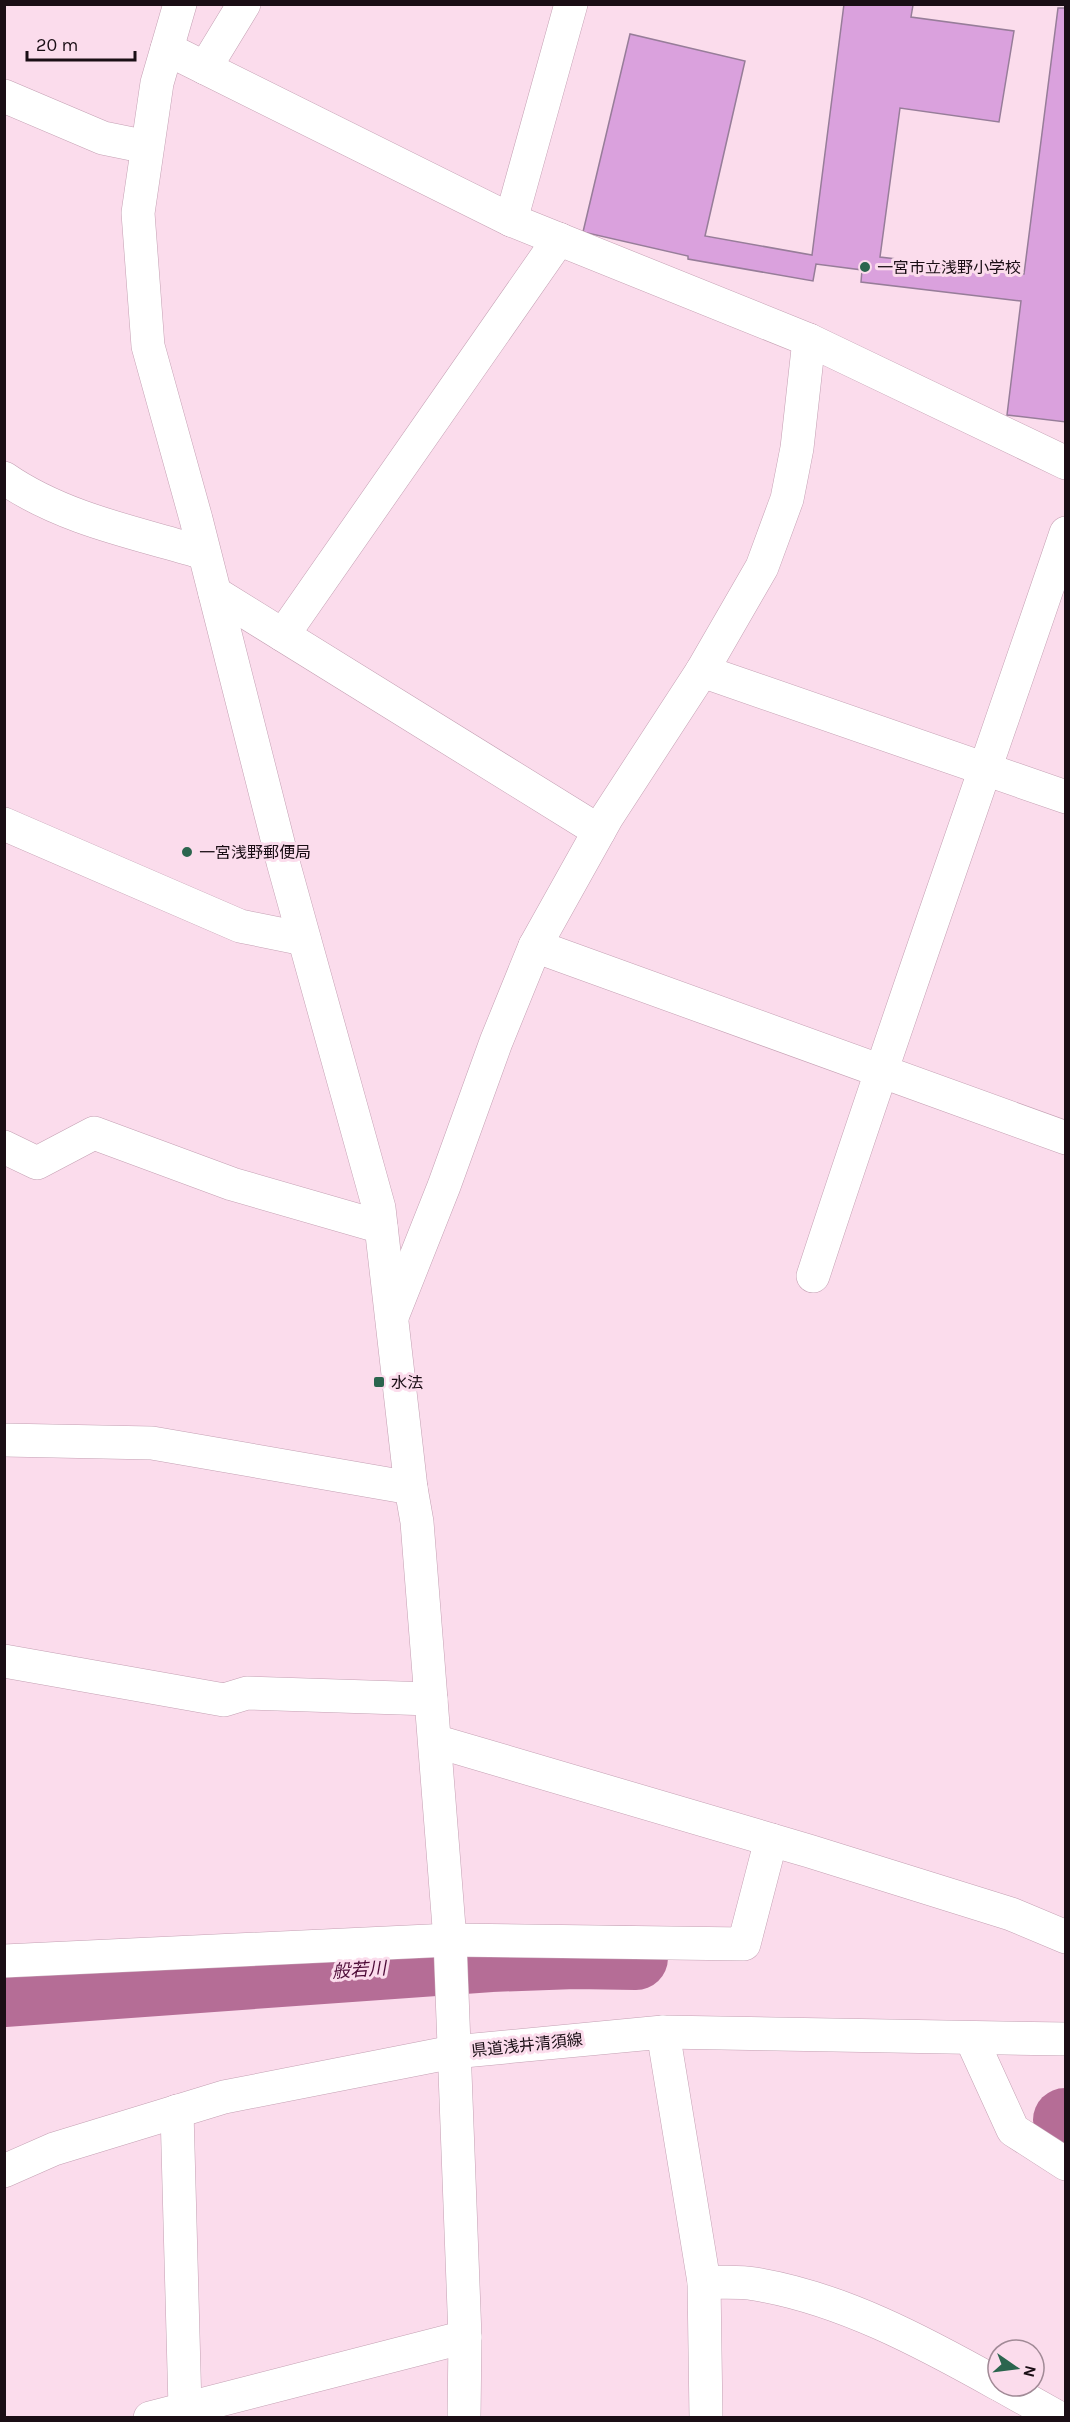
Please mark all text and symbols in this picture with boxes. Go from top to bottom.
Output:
scale bar [27,24,135,62]
text: 20 m [36,34,78,56]
place label: 一宮市立浅野小学校 [877,258,1021,277]
marker: 一宮市立浅野小学校 [858,260,872,274]
place label: 一宮浅野郵便局 [199,843,311,862]
marker: 一宮浅野郵便局 [180,845,194,859]
place label: 水法 [391,1373,423,1392]
marker: 水法 [372,1375,386,1389]
water label: 般若川 [331,1957,389,1983]
street label: 県道浅井清須線 [470,2030,584,2060]
north arrow [986,2338,1046,2398]
text: N [1019,2364,1041,2379]

